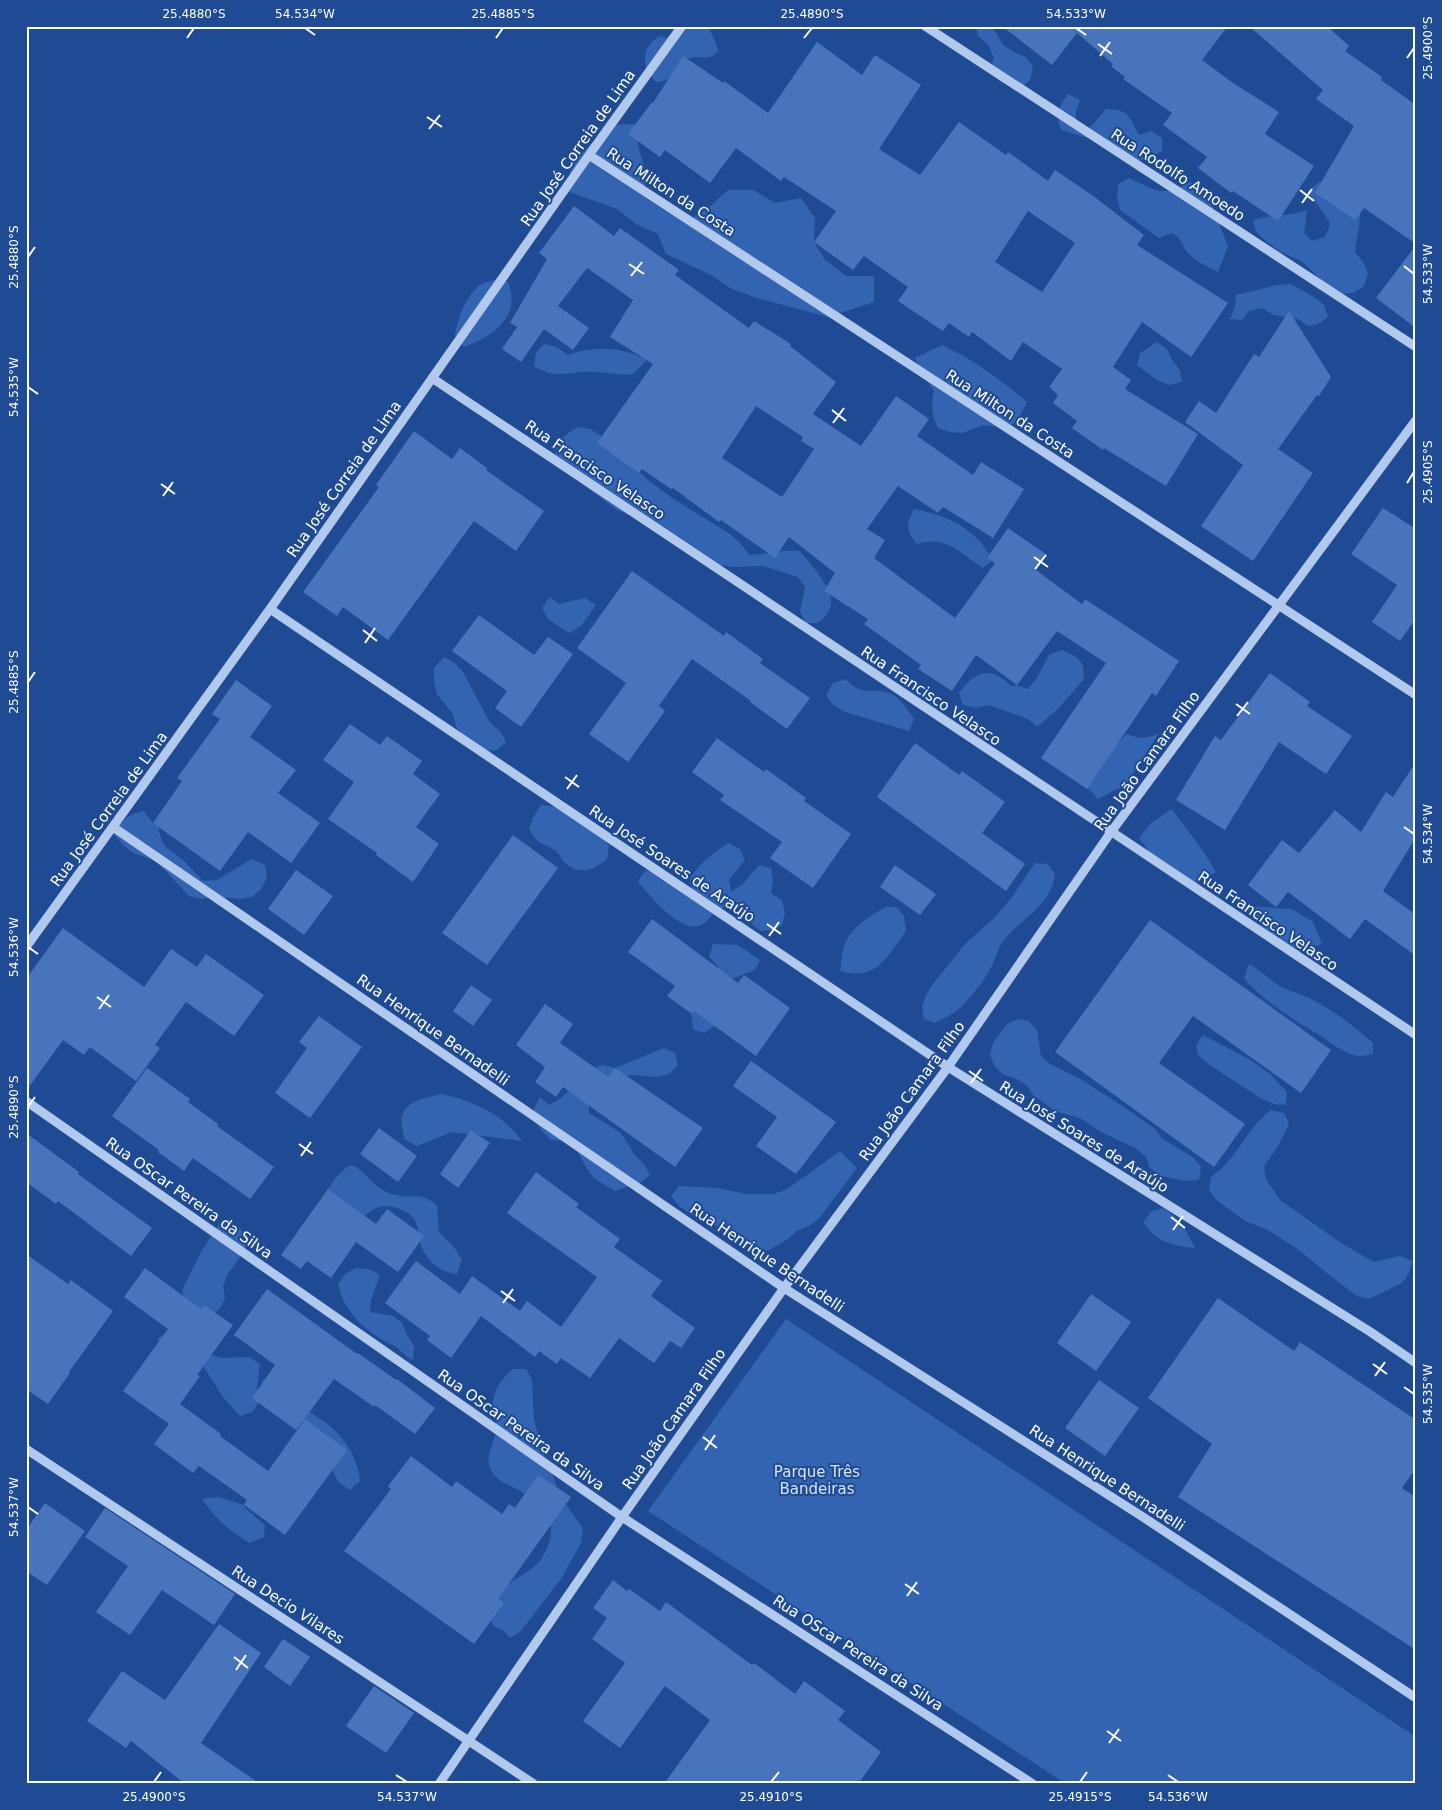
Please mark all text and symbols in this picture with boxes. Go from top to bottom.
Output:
text: 25.4880°S [162,7,226,21]
text: 54.534°W [275,7,335,21]
text: 25.4885°S [471,7,535,21]
text: 25.4890°S [780,7,844,21]
text: 54.533°W [1046,7,1106,21]
text: 25.4900°S [1421,16,1435,80]
street label: Rua José Correia de Lima [517,66,639,230]
street label: Rua Rodolfo Amoedo [1108,125,1248,225]
street label: Rua Milton da Costa [603,144,739,240]
text: 25.4880°S [7,225,21,289]
text: 54.533°W [1421,244,1435,304]
text: 54.535°W [7,357,21,417]
street label: Rua Milton da Costa [942,366,1078,462]
street label: Rua José Correia de Lima [283,397,405,561]
street label: Rua Francisco Velasco [522,416,668,524]
text: 25.4905°S [1421,440,1435,504]
street label: Rua Francisco Velasco [858,642,1004,750]
text: 25.4885°S [7,650,21,714]
street label: Rua João Camara Filho [1090,688,1204,834]
street label: Rua José Correia de Lima [47,728,171,890]
street label: Rua José Soares de Araújo [586,802,758,926]
text: 54.534°W [1421,804,1435,864]
street label: Rua Francisco Velasco [1195,867,1341,975]
text: 54.536°W [7,917,21,977]
street label: Rua Henrique Bernadelli [353,970,513,1090]
street label: Rua João Camara Filho [855,1018,969,1164]
text: 25.4890°S [7,1075,21,1139]
street label: Rua José Soares de Araújo [996,1077,1172,1197]
street label: Rua OScar Pereira da Silva [102,1133,276,1263]
street label: Rua Henrique Bernadelli [687,1200,847,1316]
street label: Rua João Camara Filho [618,1345,730,1493]
text: 54.535°W [1421,1364,1435,1424]
street label: Rua OScar Pereira da Silva [434,1365,608,1495]
street label: Rua Henrique Bernadelli [1026,1421,1188,1535]
park label: Parque Três Bandeiras [774,1463,860,1498]
text: 54.537°W [7,1477,21,1537]
street label: Rua Decio Vilares [228,1562,348,1648]
street label: Rua OScar Pereira da Silva [769,1591,947,1715]
text: 25.4900°S [122,1790,186,1804]
text: 54.537°W [377,1790,437,1804]
text: 25.4910°S [739,1790,803,1804]
text: 25.4915°S [1048,1790,1112,1804]
text: 54.536°W [1148,1790,1208,1804]

